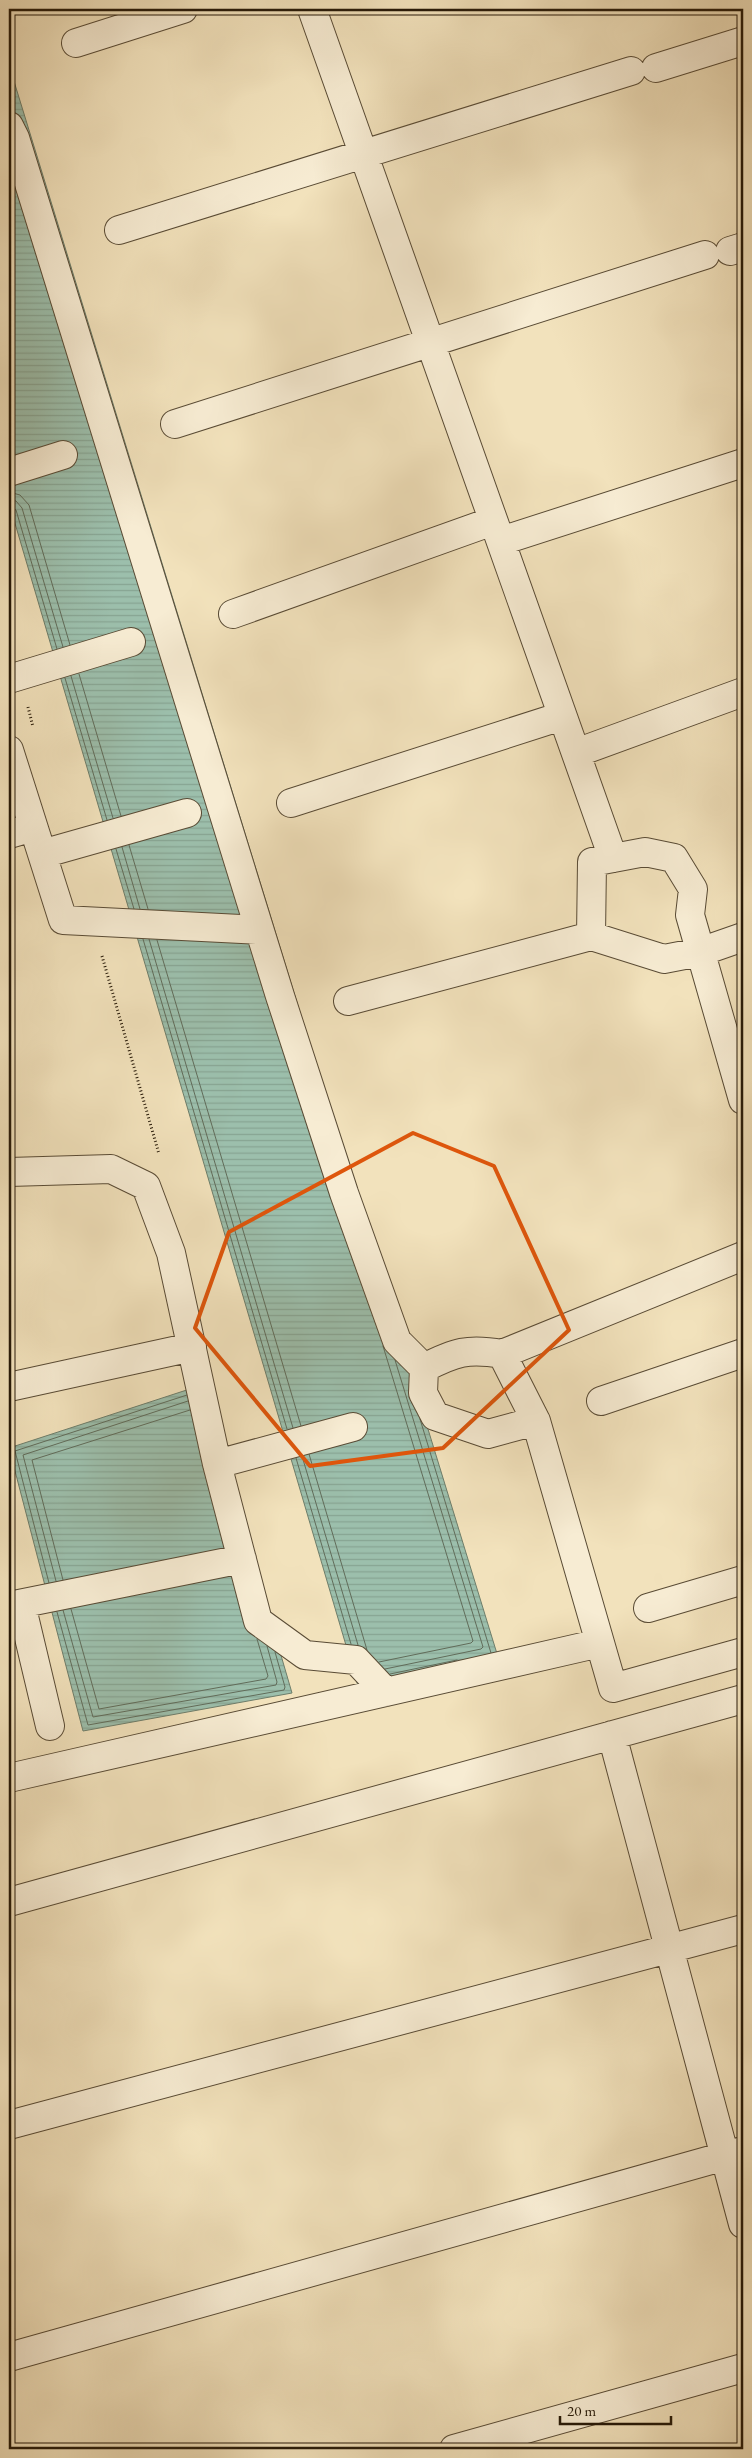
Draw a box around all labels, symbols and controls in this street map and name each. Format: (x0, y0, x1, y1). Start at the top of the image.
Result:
scale bar (560, 2393, 671, 2425)
text: 20 m (567, 2401, 596, 2420)

